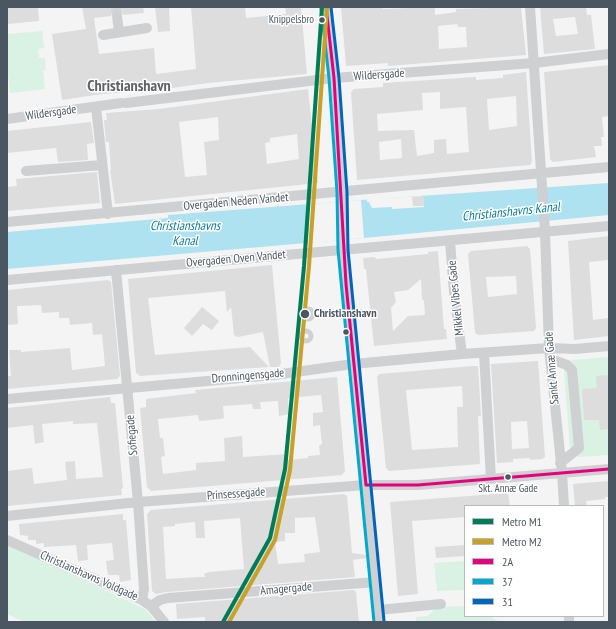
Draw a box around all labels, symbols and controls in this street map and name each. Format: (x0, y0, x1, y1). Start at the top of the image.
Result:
place label: Knippelsbro (269, 13, 314, 27)
marker: Knippelsbro (317, 15, 327, 25)
street label: Wildersgade (353, 66, 405, 84)
district label: Christianshavn (87, 76, 171, 96)
street label: Wildersgade (25, 102, 77, 124)
street label: Overgaden Neden Vandet (183, 190, 289, 214)
water label: Christianshavns Kanal (461, 199, 561, 225)
water label: Christianshavns Kanal (150, 218, 220, 249)
street label: Overgaden Oven Vandet (186, 247, 286, 271)
street label: Mikkel Vibes Gade (445, 260, 467, 336)
place label: Christianshavn (314, 307, 377, 321)
marker: Christianshavn (299, 308, 311, 320)
unlabelled marker (341, 327, 351, 337)
street label: Sankt Annæ Gade (542, 331, 562, 405)
street label: Dronningensgade (211, 366, 285, 386)
street label: Sofiegade (123, 414, 141, 456)
marker: Skt. Annæ Gade (503, 472, 513, 482)
place label: Skt. Annæ Gade (478, 482, 538, 496)
street label: Prinsessegade (206, 485, 266, 503)
legend (464, 505, 604, 617)
text: Metro M1 (502, 514, 542, 529)
text: Metro M2 (502, 534, 542, 549)
street label: Christianshavns Voldgade (38, 548, 140, 604)
text: 2A (502, 554, 513, 569)
text: 37 (502, 574, 513, 589)
street label: Amagergade (260, 580, 312, 598)
text: 31 (502, 594, 513, 609)

